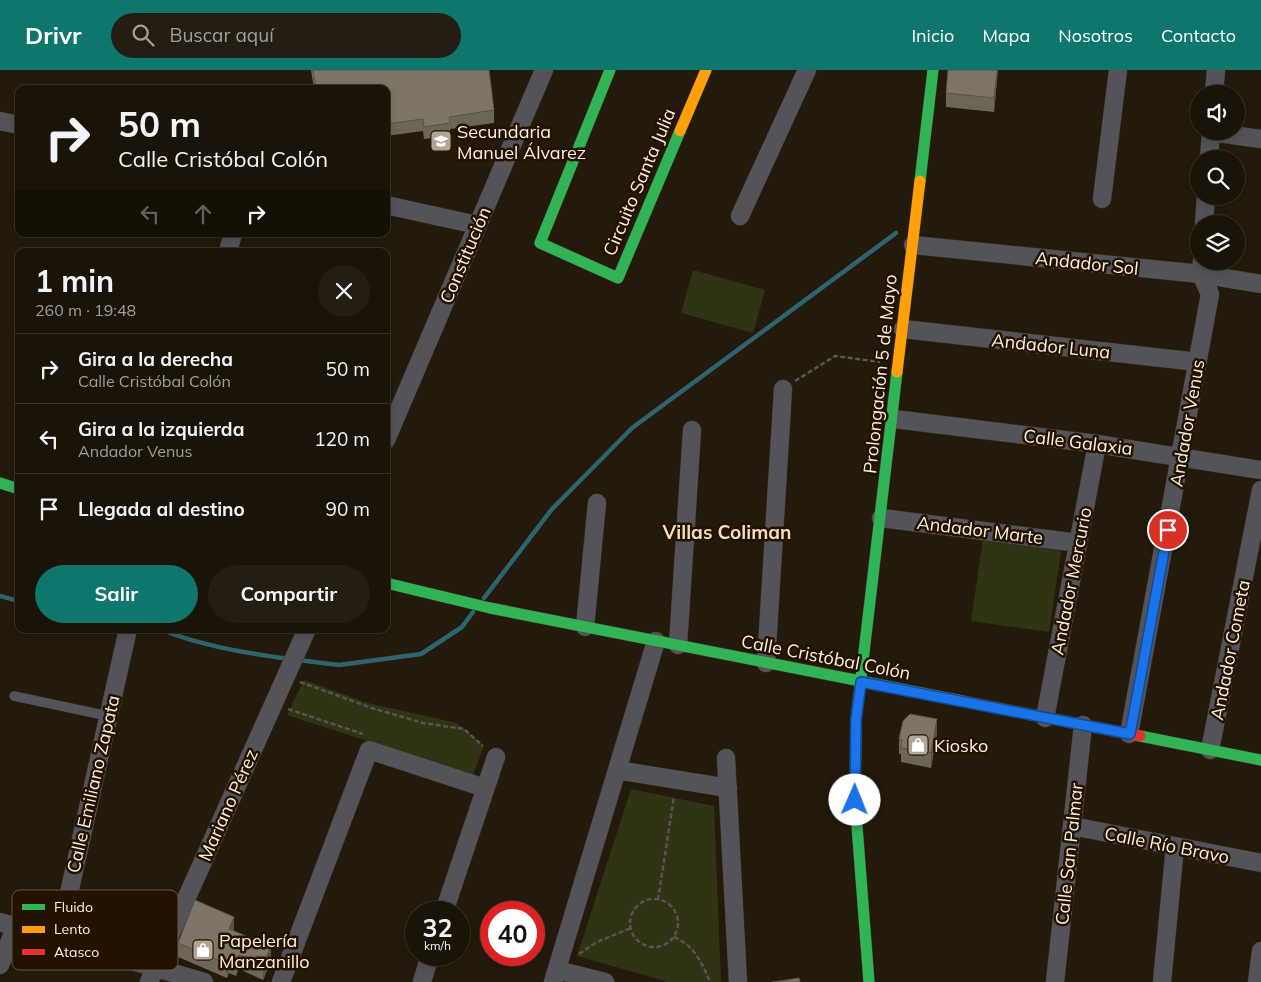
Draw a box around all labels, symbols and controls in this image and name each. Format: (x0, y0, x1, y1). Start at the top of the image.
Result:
search box (111, 13, 461, 58)
text: Drivr (25, 20, 81, 50)
icon: search (129, 21, 157, 49)
text: Buscar aquí (169, 23, 274, 47)
text: Inicio (911, 24, 954, 47)
text: Mapa (982, 24, 1030, 47)
text: Nosotros (1058, 24, 1133, 47)
text: Contacto (1161, 24, 1236, 47)
map controls (1190, 85, 1245, 270)
button: sound (1190, 85, 1245, 140)
text: 50 m (118, 102, 201, 146)
icon: right (35, 105, 100, 170)
street label: Circuito Santa Julia (598, 105, 680, 259)
place label: Secundaria Manuel Álvarez (457, 120, 586, 164)
school or university icon: Secundaria Manuel Álvarez (429, 129, 453, 153)
text: Calle Cristóbal Colón (118, 145, 328, 173)
button: search (1190, 150, 1245, 205)
icon: left (136, 200, 164, 228)
icon: ahead (189, 200, 217, 228)
icon: right (242, 200, 270, 228)
street label: Constitución (434, 203, 496, 307)
button: layers (1190, 215, 1245, 270)
street label: Andador Sol (1034, 246, 1140, 280)
text: 1 min (35, 262, 114, 300)
button: close (318, 265, 370, 317)
street label: Prolongación 5 de Mayo (858, 273, 902, 475)
text: 260 m · 19:48 (35, 300, 136, 320)
street label: Andador Luna (991, 328, 1111, 364)
text: Gira a la derecha (78, 347, 233, 371)
icon: right (35, 355, 63, 383)
text: 50 m (326, 357, 370, 381)
street label: Andador Venus (1164, 357, 1210, 488)
text: Calle Cristóbal Colón (78, 371, 231, 391)
text: Gira a la izquierda (78, 417, 244, 441)
street label: Calle Galaxia (1022, 424, 1134, 460)
icon: left (35, 425, 63, 453)
text: 120 m (314, 427, 370, 451)
text: Andador Venus (78, 441, 193, 461)
icon: arrive (35, 495, 63, 523)
text: Llegada al destino (78, 497, 245, 521)
text: 90 m (326, 497, 370, 521)
street label: Andador Mercurio (1045, 505, 1097, 657)
pin (1147, 509, 1189, 551)
street label: Andador Marte (916, 511, 1044, 549)
icon: arrive (1154, 516, 1182, 544)
district label: Villas Coliman (662, 520, 791, 544)
button: Salir (35, 565, 198, 623)
button: Compartir (208, 565, 370, 623)
street label: Andador Cometa (1205, 578, 1255, 722)
street label: Calle Cristóbal Colón (739, 629, 913, 685)
street label: Calle Emiliano Zapata (61, 693, 125, 875)
shop icon: Kiosko (906, 733, 930, 757)
place label: Kiosko (934, 734, 988, 757)
street label: Mariano Pérez (193, 746, 263, 864)
position arrow (828, 773, 880, 825)
street label: Calle San Palmar (1050, 781, 1088, 926)
street label: Calle Río Bravo (1103, 822, 1231, 868)
legend (12, 890, 178, 970)
text: Fluido (54, 898, 93, 916)
speed limit sign: 40 (480, 901, 545, 966)
text: 32 (422, 912, 453, 943)
text: Lento (54, 920, 90, 938)
place label: Papelería Manzanillo (219, 929, 310, 973)
shop icon: Papelería Manzanillo (191, 938, 215, 962)
text: km/h (424, 938, 451, 953)
text: Atasco (54, 943, 99, 961)

